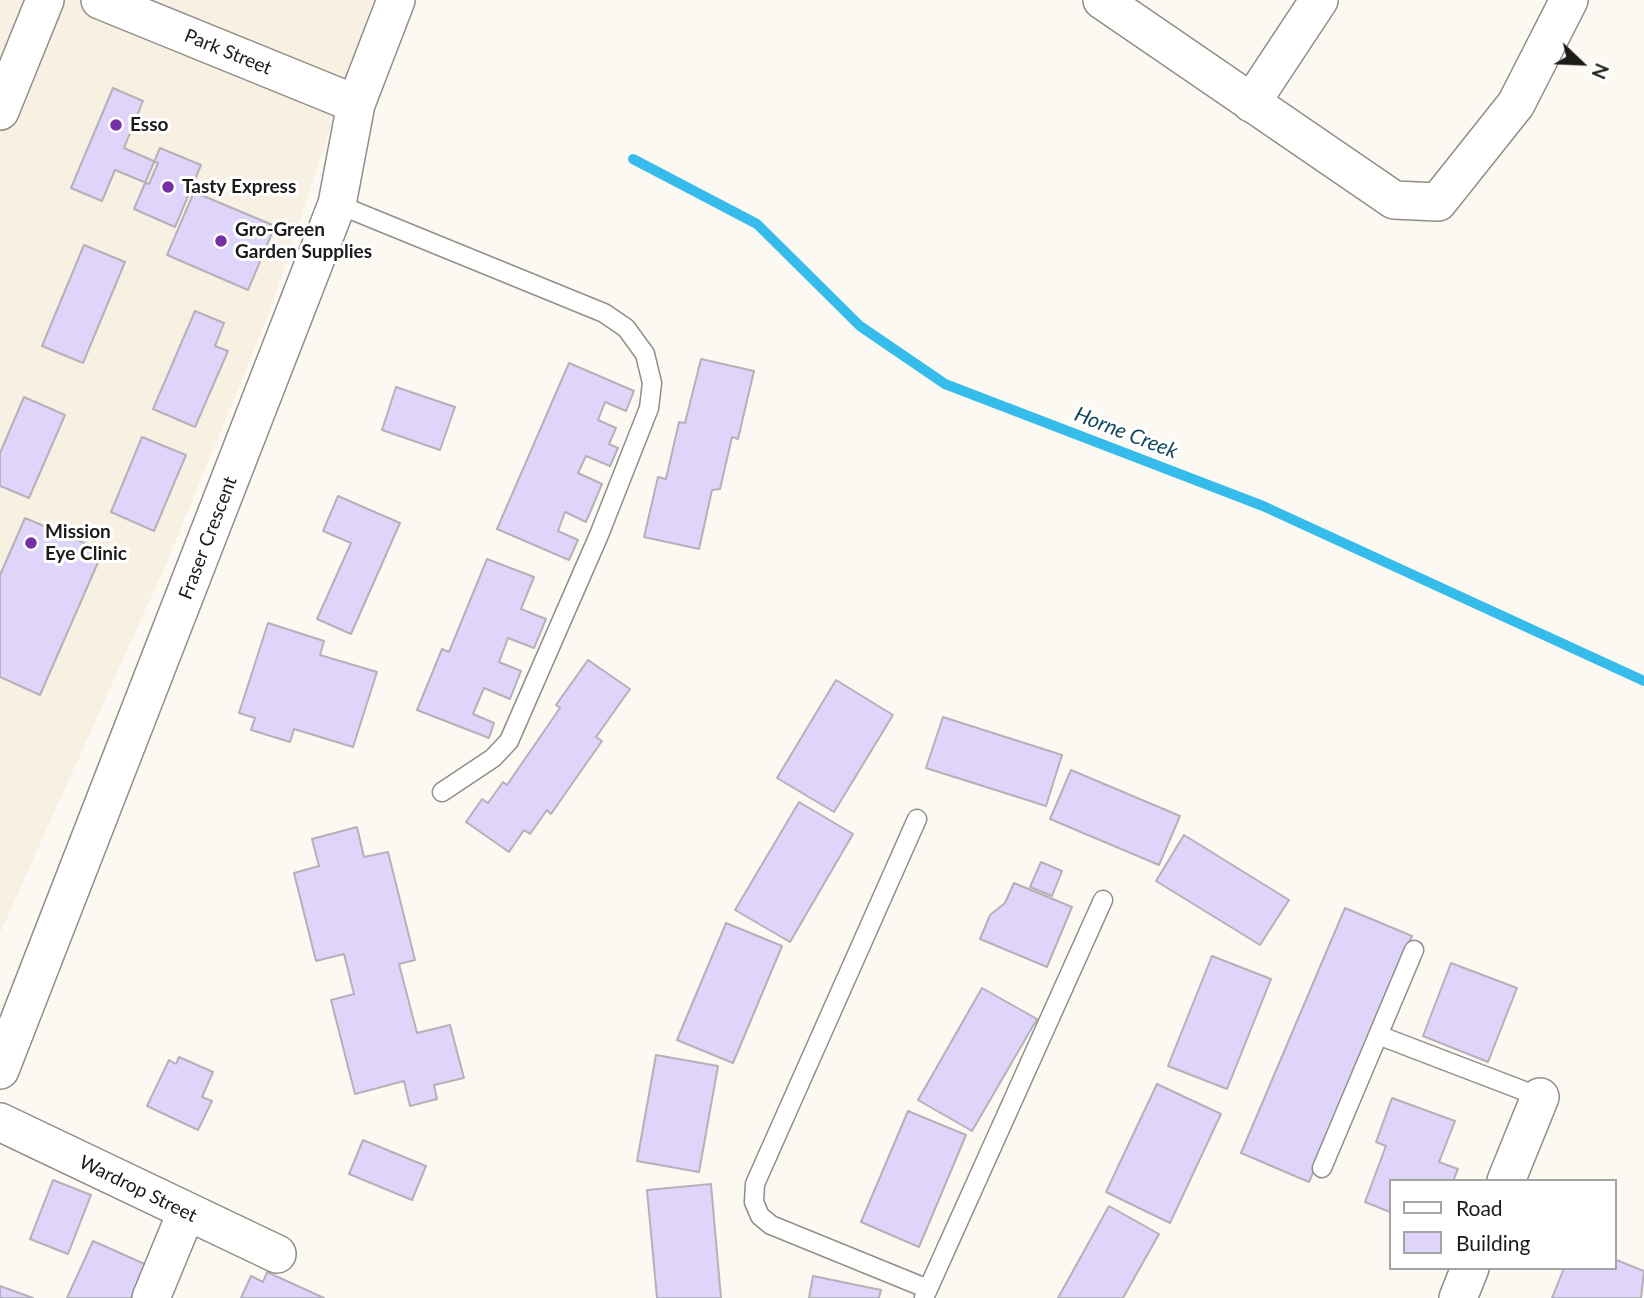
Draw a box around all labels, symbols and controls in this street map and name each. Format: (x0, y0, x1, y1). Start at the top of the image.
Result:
street label: Park Street (181, 24, 275, 80)
north arrow (1546, 28, 1616, 98)
text: N (1587, 60, 1614, 83)
place label: Esso (130, 114, 168, 136)
marker: Esso (108, 117, 124, 133)
place label: Tasty Express (182, 176, 296, 198)
marker: Tasty Express (160, 179, 176, 195)
place label: Gro-Green Garden Supplies (235, 219, 372, 263)
marker: Gro-Green Garden Supplies (213, 233, 229, 249)
water label: Horne Creek (1071, 402, 1181, 464)
street label: Fraser Crescent (174, 473, 242, 603)
place label: Mission Eye Clinic (45, 521, 127, 565)
marker: Mission Eye Clinic (23, 535, 39, 551)
street label: Wardrop Street (75, 1151, 201, 1227)
legend (1388, 1179, 1616, 1270)
text: Road (1456, 1195, 1503, 1220)
text: Building (1456, 1230, 1531, 1255)

